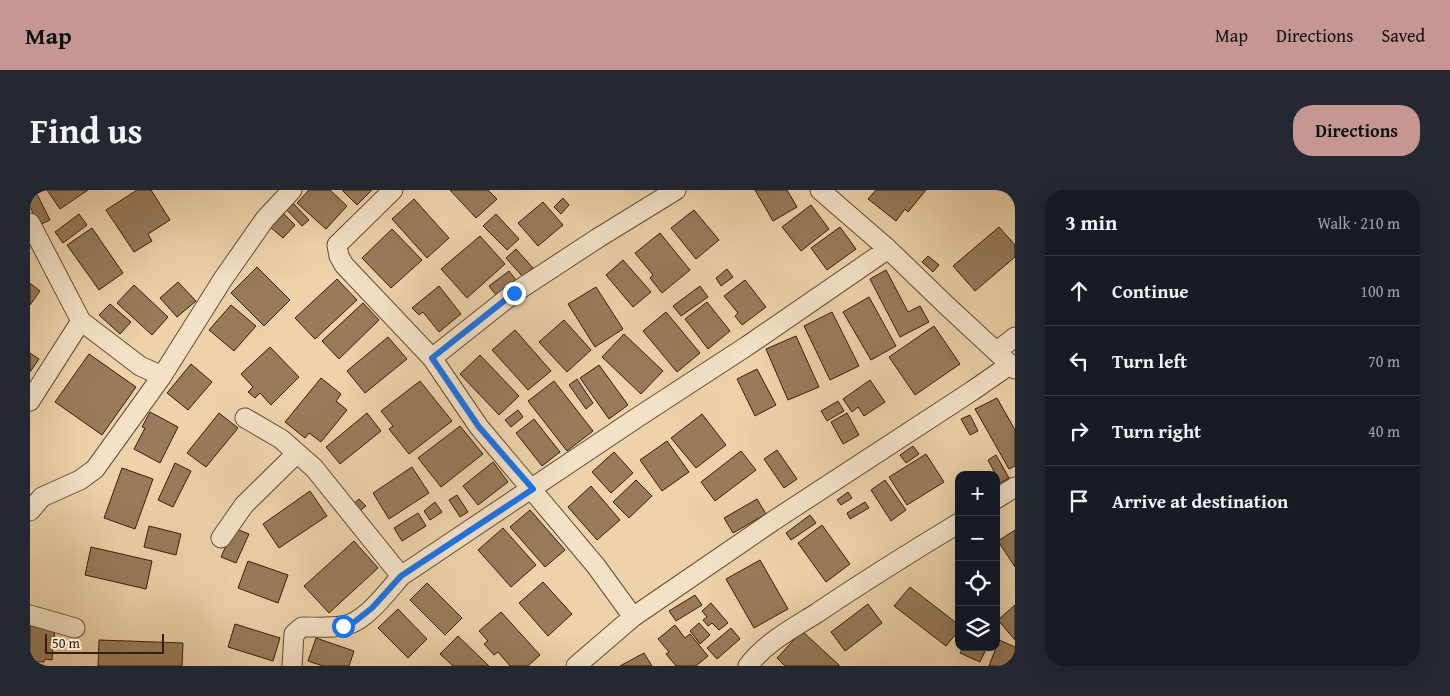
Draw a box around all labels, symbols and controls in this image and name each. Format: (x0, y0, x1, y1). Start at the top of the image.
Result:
text: Map (25, 18, 72, 53)
text: Map (1215, 22, 1248, 49)
text: Directions (1276, 22, 1353, 49)
text: Saved (1381, 22, 1425, 49)
text: Find us (30, 105, 143, 156)
button: Directions (1293, 105, 1420, 156)
text: 3 min (1065, 207, 1117, 238)
text: Walk · 210 m (1317, 211, 1400, 235)
icon: ahead (1065, 277, 1093, 305)
text: Continue (1112, 277, 1189, 305)
text: 100 m (1360, 279, 1400, 303)
route end (503, 282, 526, 305)
icon: left (1065, 347, 1093, 375)
text: Turn left (1112, 347, 1187, 375)
text: 70 m (1368, 349, 1400, 373)
icon: right (1065, 417, 1093, 445)
text: Turn right (1112, 417, 1201, 445)
text: 40 m (1368, 419, 1400, 443)
map controls (955, 471, 1000, 651)
button: + (955, 471, 1000, 516)
icon: arrive (1065, 487, 1093, 515)
text: Arrive at destination (1112, 487, 1288, 515)
button: − (955, 516, 1000, 561)
button: locate (955, 561, 1000, 606)
button: layers (955, 606, 1000, 651)
route start (332, 615, 355, 638)
scale bar (45, 631, 164, 654)
text: 50 m (52, 633, 80, 653)

